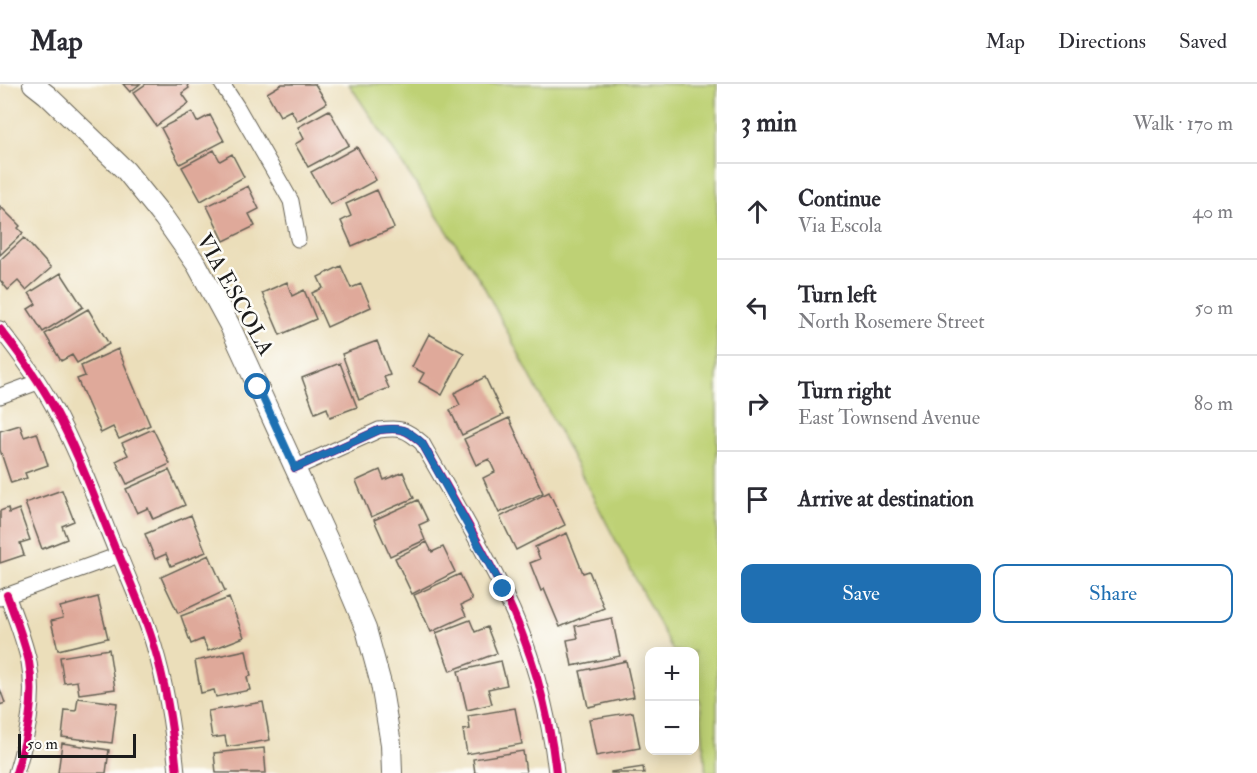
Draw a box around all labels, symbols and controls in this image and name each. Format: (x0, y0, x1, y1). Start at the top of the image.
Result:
text: Map (30, 24, 83, 59)
text: Map (985, 28, 1025, 55)
text: Directions (1058, 28, 1146, 55)
text: Saved (1179, 28, 1227, 55)
text: 3 min (741, 107, 797, 139)
text: Walk · 170 m (1133, 111, 1233, 136)
text: Continue (798, 185, 881, 213)
icon: ahead (741, 195, 774, 228)
text: 40 m (1192, 199, 1233, 224)
text: Via Escola (798, 213, 882, 238)
street label: VIA ESCOLA (190, 229, 280, 360)
text: Turn left (798, 281, 877, 309)
icon: left (741, 291, 774, 324)
text: 50 m (1194, 295, 1233, 320)
text: North Rosemere Street (798, 309, 985, 334)
route start (244, 373, 270, 399)
text: Turn right (798, 377, 891, 405)
icon: right (741, 387, 774, 420)
text: 80 m (1194, 391, 1233, 416)
text: East Townsend Avenue (798, 405, 980, 430)
icon: arrive (741, 483, 774, 516)
text: Arrive at destination (798, 485, 974, 513)
button: Save (741, 564, 981, 623)
button: Share (993, 564, 1233, 623)
route end (489, 575, 515, 601)
map controls (645, 647, 699, 755)
button: + (645, 647, 699, 701)
button: − (645, 701, 699, 755)
scale bar (18, 731, 136, 758)
text: 50 m (27, 734, 58, 754)

